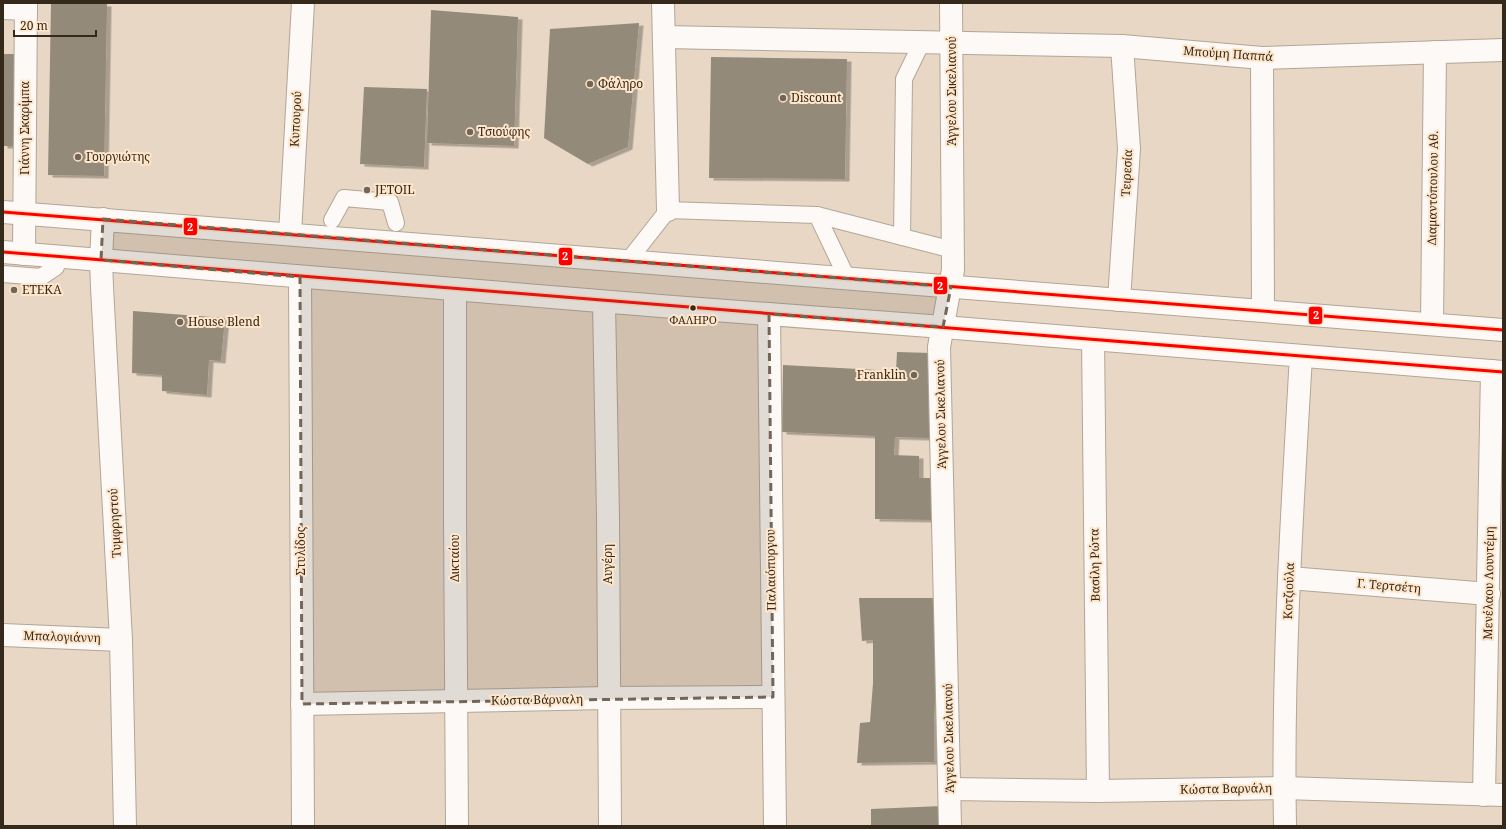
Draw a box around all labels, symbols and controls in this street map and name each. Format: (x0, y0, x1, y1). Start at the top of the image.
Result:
scale bar (14, 12, 96, 38)
text: 20 m (20, 17, 48, 34)
street label: Άγγελου Σικελιανού (943, 36, 960, 146)
street label: Μπούμη Παππά (1183, 42, 1274, 65)
place label: Φάληρο (598, 75, 643, 92)
marker: Φάληρο (585, 79, 595, 89)
street label: Γιάννη Σκαρίμπα (16, 81, 33, 175)
place label: Discount (791, 89, 841, 106)
street label: Κυπουρού (286, 91, 305, 147)
marker: Discount (778, 93, 788, 103)
place label: Τσιούφης (478, 123, 530, 140)
marker: Τσιούφης (465, 127, 475, 137)
street label: Διαμαντόπουλου Αθ. (1423, 131, 1442, 245)
place label: Γουργιώτης (86, 148, 150, 165)
street label: Τειρεσία (1117, 149, 1136, 197)
marker: Γουργιώτης (73, 152, 83, 162)
place label: JETOIL (374, 181, 415, 198)
marker: JETOIL (362, 185, 372, 195)
line badge: 2 (183, 217, 198, 236)
text: 2 (187, 219, 193, 234)
line badge: 2 (558, 247, 573, 266)
text: 2 (562, 248, 568, 263)
line badge: 2 (933, 276, 948, 295)
text: 2 (937, 278, 943, 293)
place label: ΕΤΕΚΑ (22, 281, 62, 298)
marker: ΕΤΕΚΑ (9, 285, 19, 295)
marker: ΦΑΛΗΡΟ (688, 303, 698, 313)
line badge: 2 (1308, 306, 1323, 325)
text: 2 (1313, 307, 1319, 322)
place label: ΦΑΛΗΡΟ (669, 312, 717, 327)
place label: House Blend (188, 313, 261, 330)
marker: House Blend (175, 317, 185, 327)
street label: Άγγελου Σικελιανού (931, 359, 950, 469)
place label: Franklin (857, 366, 906, 383)
marker: Franklin (909, 370, 919, 380)
street label: Τυμφρηστού (104, 488, 125, 558)
street label: Στυλίδος (292, 526, 309, 576)
street label: Μενέλαου Λουντέμη (1479, 526, 1498, 640)
street label: Βασίλη Ρώτα (1085, 528, 1104, 602)
street label: Παλαιόπυργου (761, 529, 780, 611)
street label: Δικταίου (446, 534, 463, 582)
street label: Αυγέρη (599, 544, 616, 584)
street label: Κοτζιούλα (1279, 562, 1298, 620)
street label: Γ. Τερτσέτη (1356, 574, 1422, 597)
street label: Μπαλογιάννη (23, 627, 101, 646)
street label: Άγγελου Σικελιανού (939, 683, 958, 793)
street label: Κώστα Βάρναλη (491, 690, 583, 709)
street label: Κώστα Βαρνάλη (1180, 779, 1272, 798)

